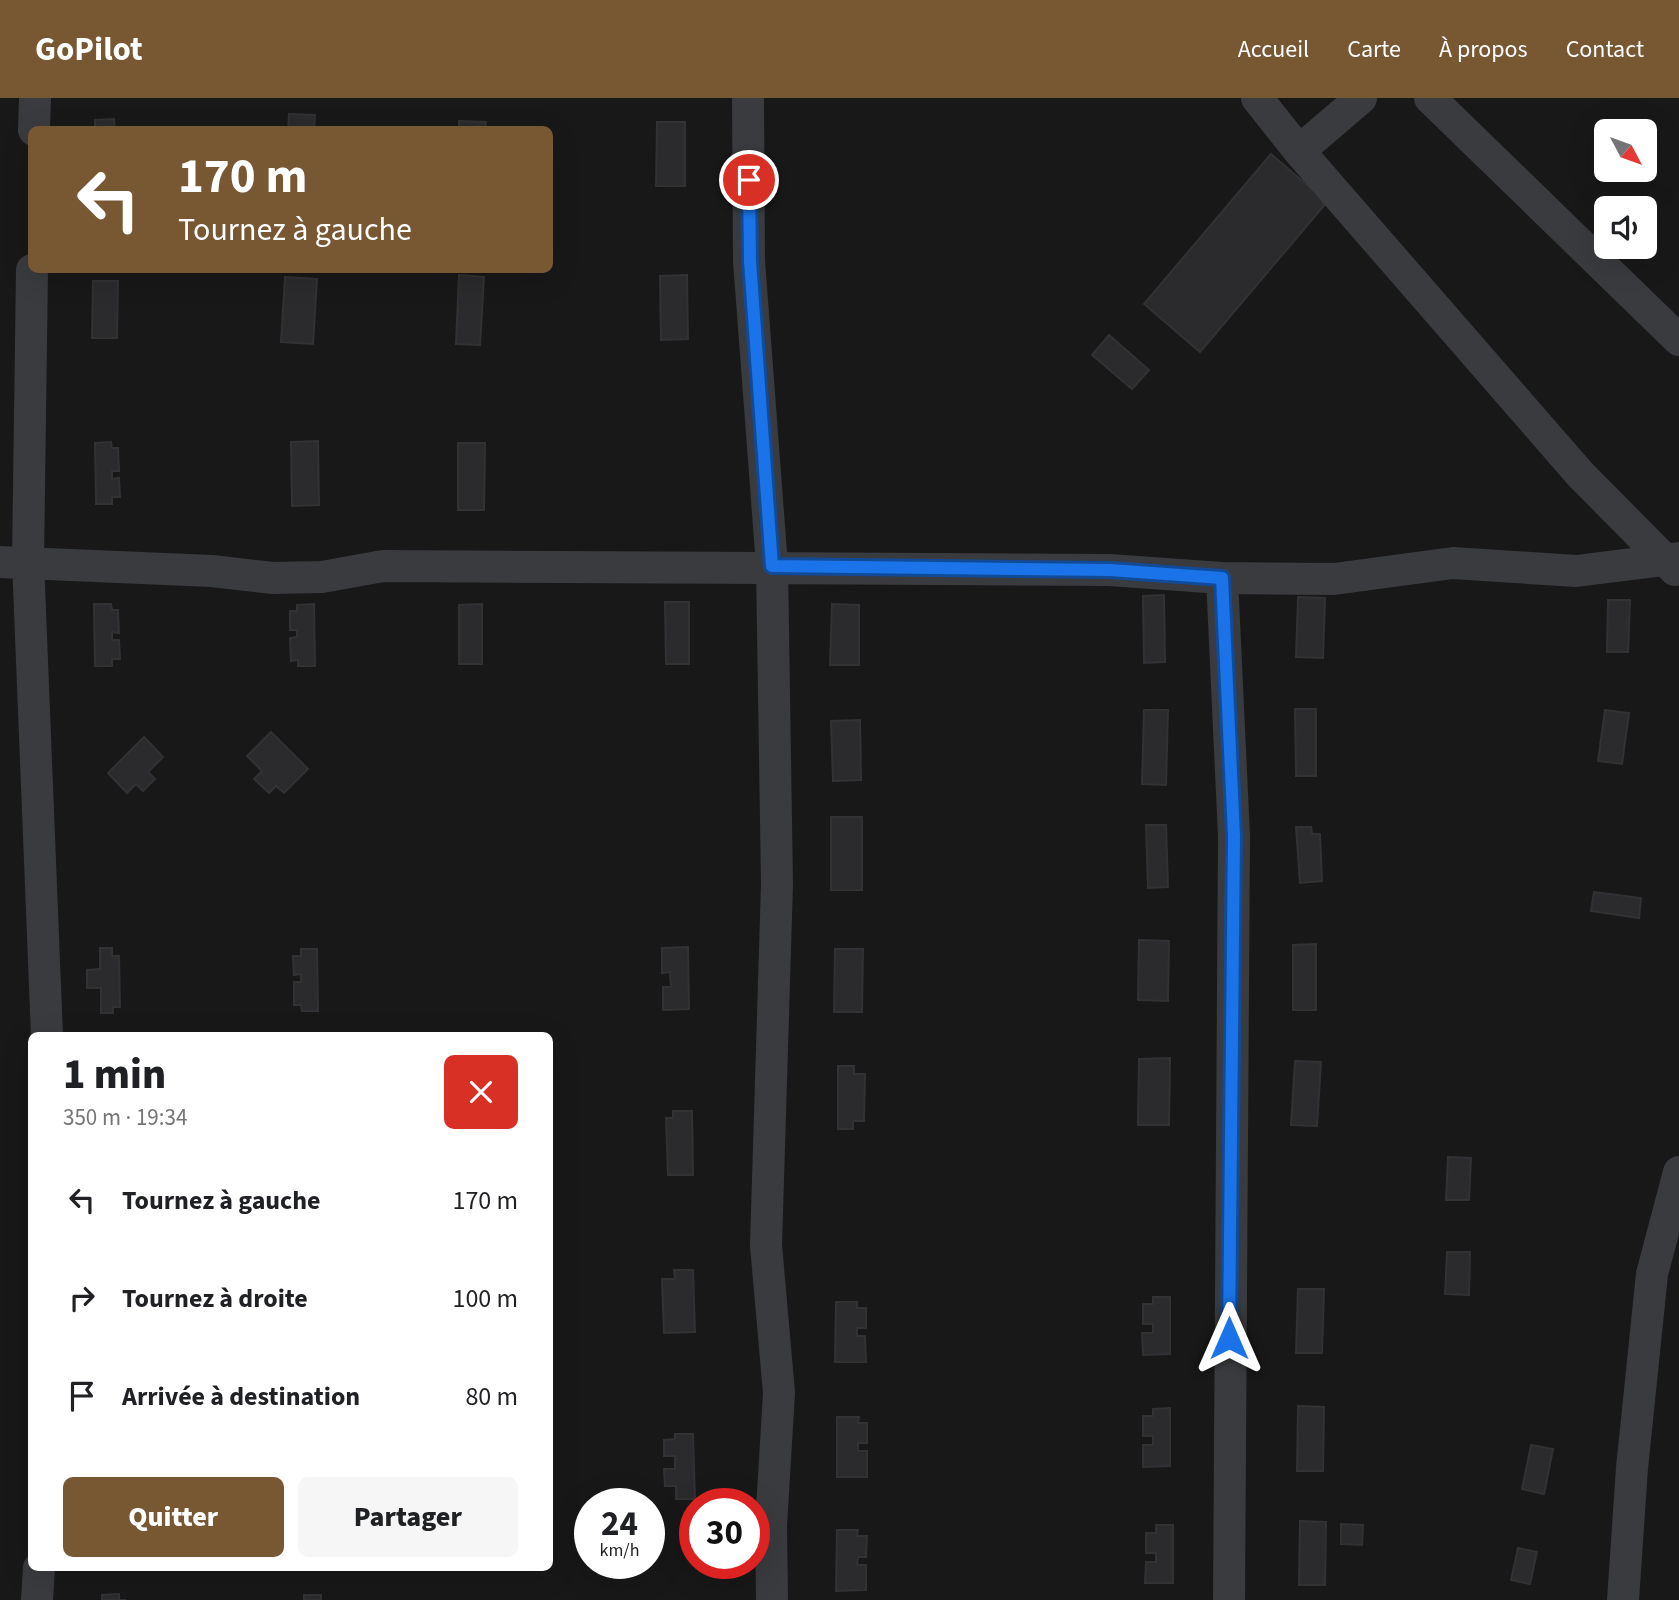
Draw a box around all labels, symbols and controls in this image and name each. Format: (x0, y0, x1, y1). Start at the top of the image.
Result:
text: GoPilot (35, 26, 143, 73)
text: Accueil (1238, 32, 1309, 67)
text: Carte (1347, 32, 1401, 67)
text: À propos (1439, 32, 1528, 67)
text: Contact (1566, 32, 1644, 67)
north arrow (1594, 119, 1657, 182)
map controls (1594, 119, 1657, 259)
text: 170 m (178, 142, 307, 212)
pin (719, 150, 779, 210)
icon: left (63, 154, 154, 245)
icon: arrive (730, 161, 768, 199)
button: sound (1594, 196, 1657, 259)
text: Tournez à gauche (178, 207, 412, 253)
text: 1 min (63, 1045, 166, 1105)
button: close (444, 1055, 518, 1129)
text: 350 m · 19:34 (63, 1101, 187, 1134)
icon: left (63, 1181, 101, 1219)
text: Tournez à gauche (122, 1182, 321, 1219)
text: 170 m (452, 1182, 518, 1219)
icon: right (63, 1279, 101, 1317)
text: Tournez à droite (122, 1280, 308, 1317)
text: 100 m (452, 1280, 518, 1317)
position arrow (1192, 1301, 1266, 1375)
icon: arrive (63, 1377, 101, 1415)
text: Arrivée à destination (122, 1378, 360, 1415)
text: 80 m (465, 1378, 518, 1415)
button: Quitter (63, 1477, 284, 1557)
button: Partager (298, 1477, 518, 1557)
speed limit sign: 30 (679, 1488, 770, 1579)
text: 24 (601, 1499, 638, 1549)
text: km/h (600, 1538, 639, 1563)

